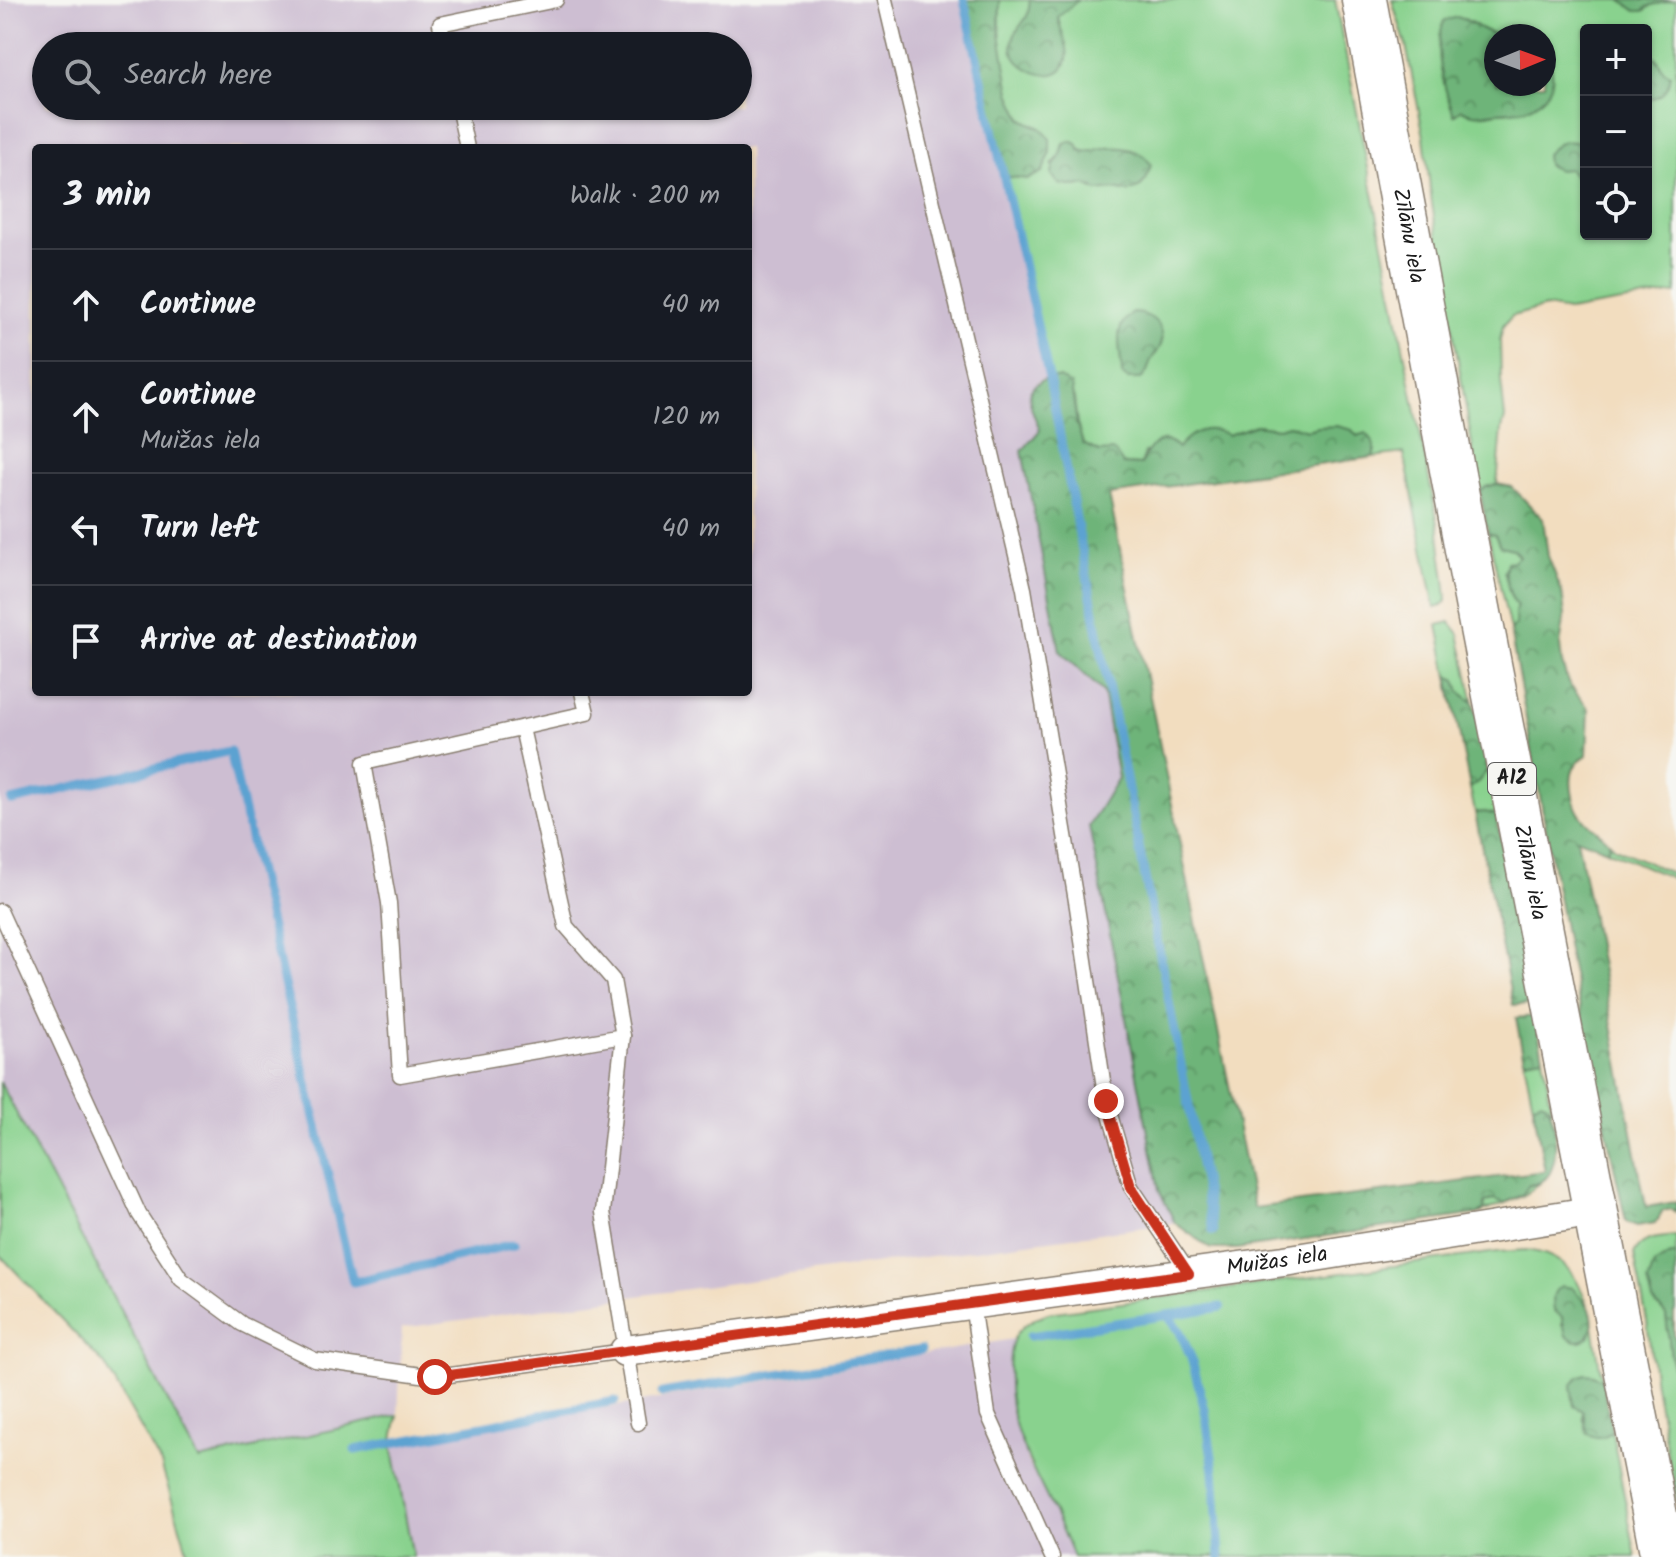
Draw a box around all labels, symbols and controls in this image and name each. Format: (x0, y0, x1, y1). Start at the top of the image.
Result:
north arrow (1484, 24, 1556, 96)
map controls (1580, 24, 1652, 240)
button: + (1580, 24, 1652, 96)
search box (32, 32, 752, 120)
text: Search here (124, 52, 272, 100)
icon: search (60, 54, 104, 98)
button: − (1580, 96, 1652, 168)
button: locate (1580, 168, 1652, 240)
text: 3 min (64, 169, 151, 223)
text: Walk · 200 m (570, 175, 720, 217)
street label: Zīlānu iela (1382, 185, 1434, 287)
text: Continue (140, 281, 256, 329)
icon: ahead (64, 283, 108, 327)
text: 40 m (662, 284, 720, 326)
text: Continue (140, 372, 256, 420)
icon: ahead (64, 395, 108, 439)
text: 120 m (653, 396, 720, 438)
text: Muižas iela (140, 420, 261, 462)
text: Turn left (140, 505, 259, 553)
icon: left (64, 507, 108, 551)
text: 40 m (662, 508, 720, 550)
text: Arrive at destination (140, 617, 417, 665)
icon: arrive (64, 619, 108, 663)
road number: A12 (1488, 763, 1536, 795)
street label: Zīlānu iela (1503, 822, 1556, 923)
route end (1088, 1083, 1124, 1119)
street label: Muižas iela (1224, 1237, 1330, 1286)
route start (417, 1359, 453, 1395)

